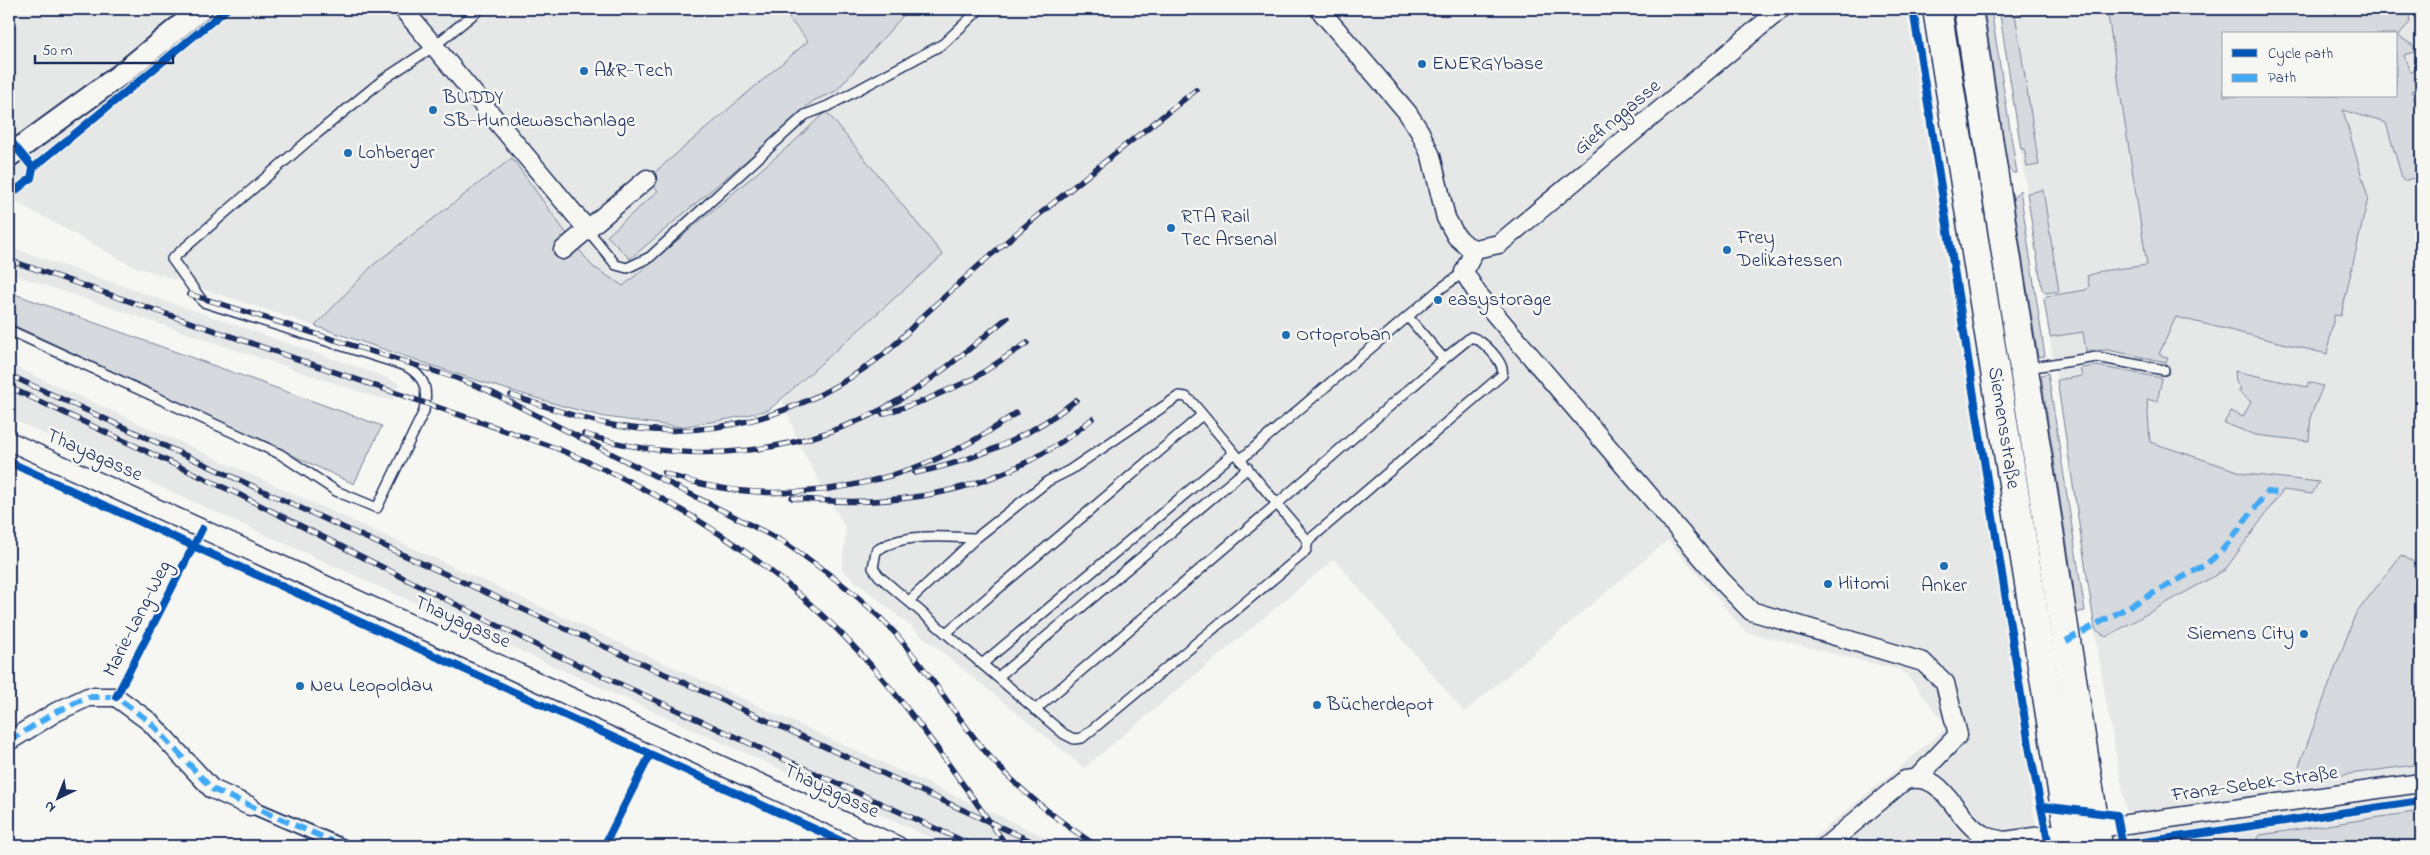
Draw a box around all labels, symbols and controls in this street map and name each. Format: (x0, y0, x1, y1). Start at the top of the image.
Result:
scale bar (35, 32, 172, 64)
legend (2222, 32, 2398, 98)
text: 50 m (42, 40, 73, 62)
text: Cycle path (2268, 43, 2333, 66)
place label: ENERGYbase (1432, 50, 1543, 79)
place label: A&R-Tech (594, 57, 673, 86)
marker: ENERGYbase (1416, 58, 1428, 70)
marker: A&R-Tech (578, 65, 590, 77)
text: Path (2268, 67, 2296, 89)
street label: Giefinggasse (1568, 73, 1669, 164)
place label: BUDDY SB-Hundewaschanlage (442, 84, 635, 137)
marker: BUDDY SB-Hundewaschanlage (427, 104, 439, 116)
place label: Lohberger (358, 139, 435, 169)
marker: Lohberger (342, 147, 354, 159)
place label: RTA Rail Tec Arsenal (1181, 203, 1277, 255)
marker: RTA Rail Tec Arsenal (1165, 222, 1177, 234)
place label: Frey Delikatessen (1736, 224, 1842, 276)
marker: Frey Delikatessen (1721, 244, 1733, 256)
place label: easystorage (1448, 286, 1551, 316)
marker: easystorage (1432, 294, 1444, 306)
place label: Ortoproban (1296, 321, 1391, 350)
marker: Ortoproban (1280, 329, 1292, 341)
street label: Siemensstraße (1979, 365, 2027, 491)
street label: Thayagasse (41, 422, 147, 491)
street label: Marie-Lang-Weg (96, 556, 181, 683)
marker: Anker (1938, 560, 1950, 572)
place label: Hitomi (1838, 570, 1889, 599)
place label: Anker (1921, 572, 1968, 601)
marker: Hitomi (1822, 578, 1834, 590)
street label: Thayagasse (409, 589, 515, 658)
place label: Siemens City (2187, 620, 2294, 649)
marker: Siemens City (2298, 628, 2310, 640)
place label: Neu Leopoldau (310, 672, 433, 701)
marker: Neu Leopoldau (294, 680, 306, 692)
place label: Bücherdepot (1326, 691, 1434, 720)
marker: Bücherdepot (1311, 699, 1323, 711)
street label: Thayagasse (778, 757, 884, 828)
street label: Franz-Sebek-Straße (2169, 759, 2340, 811)
north arrow (32, 772, 82, 822)
text: N (40, 796, 61, 817)

